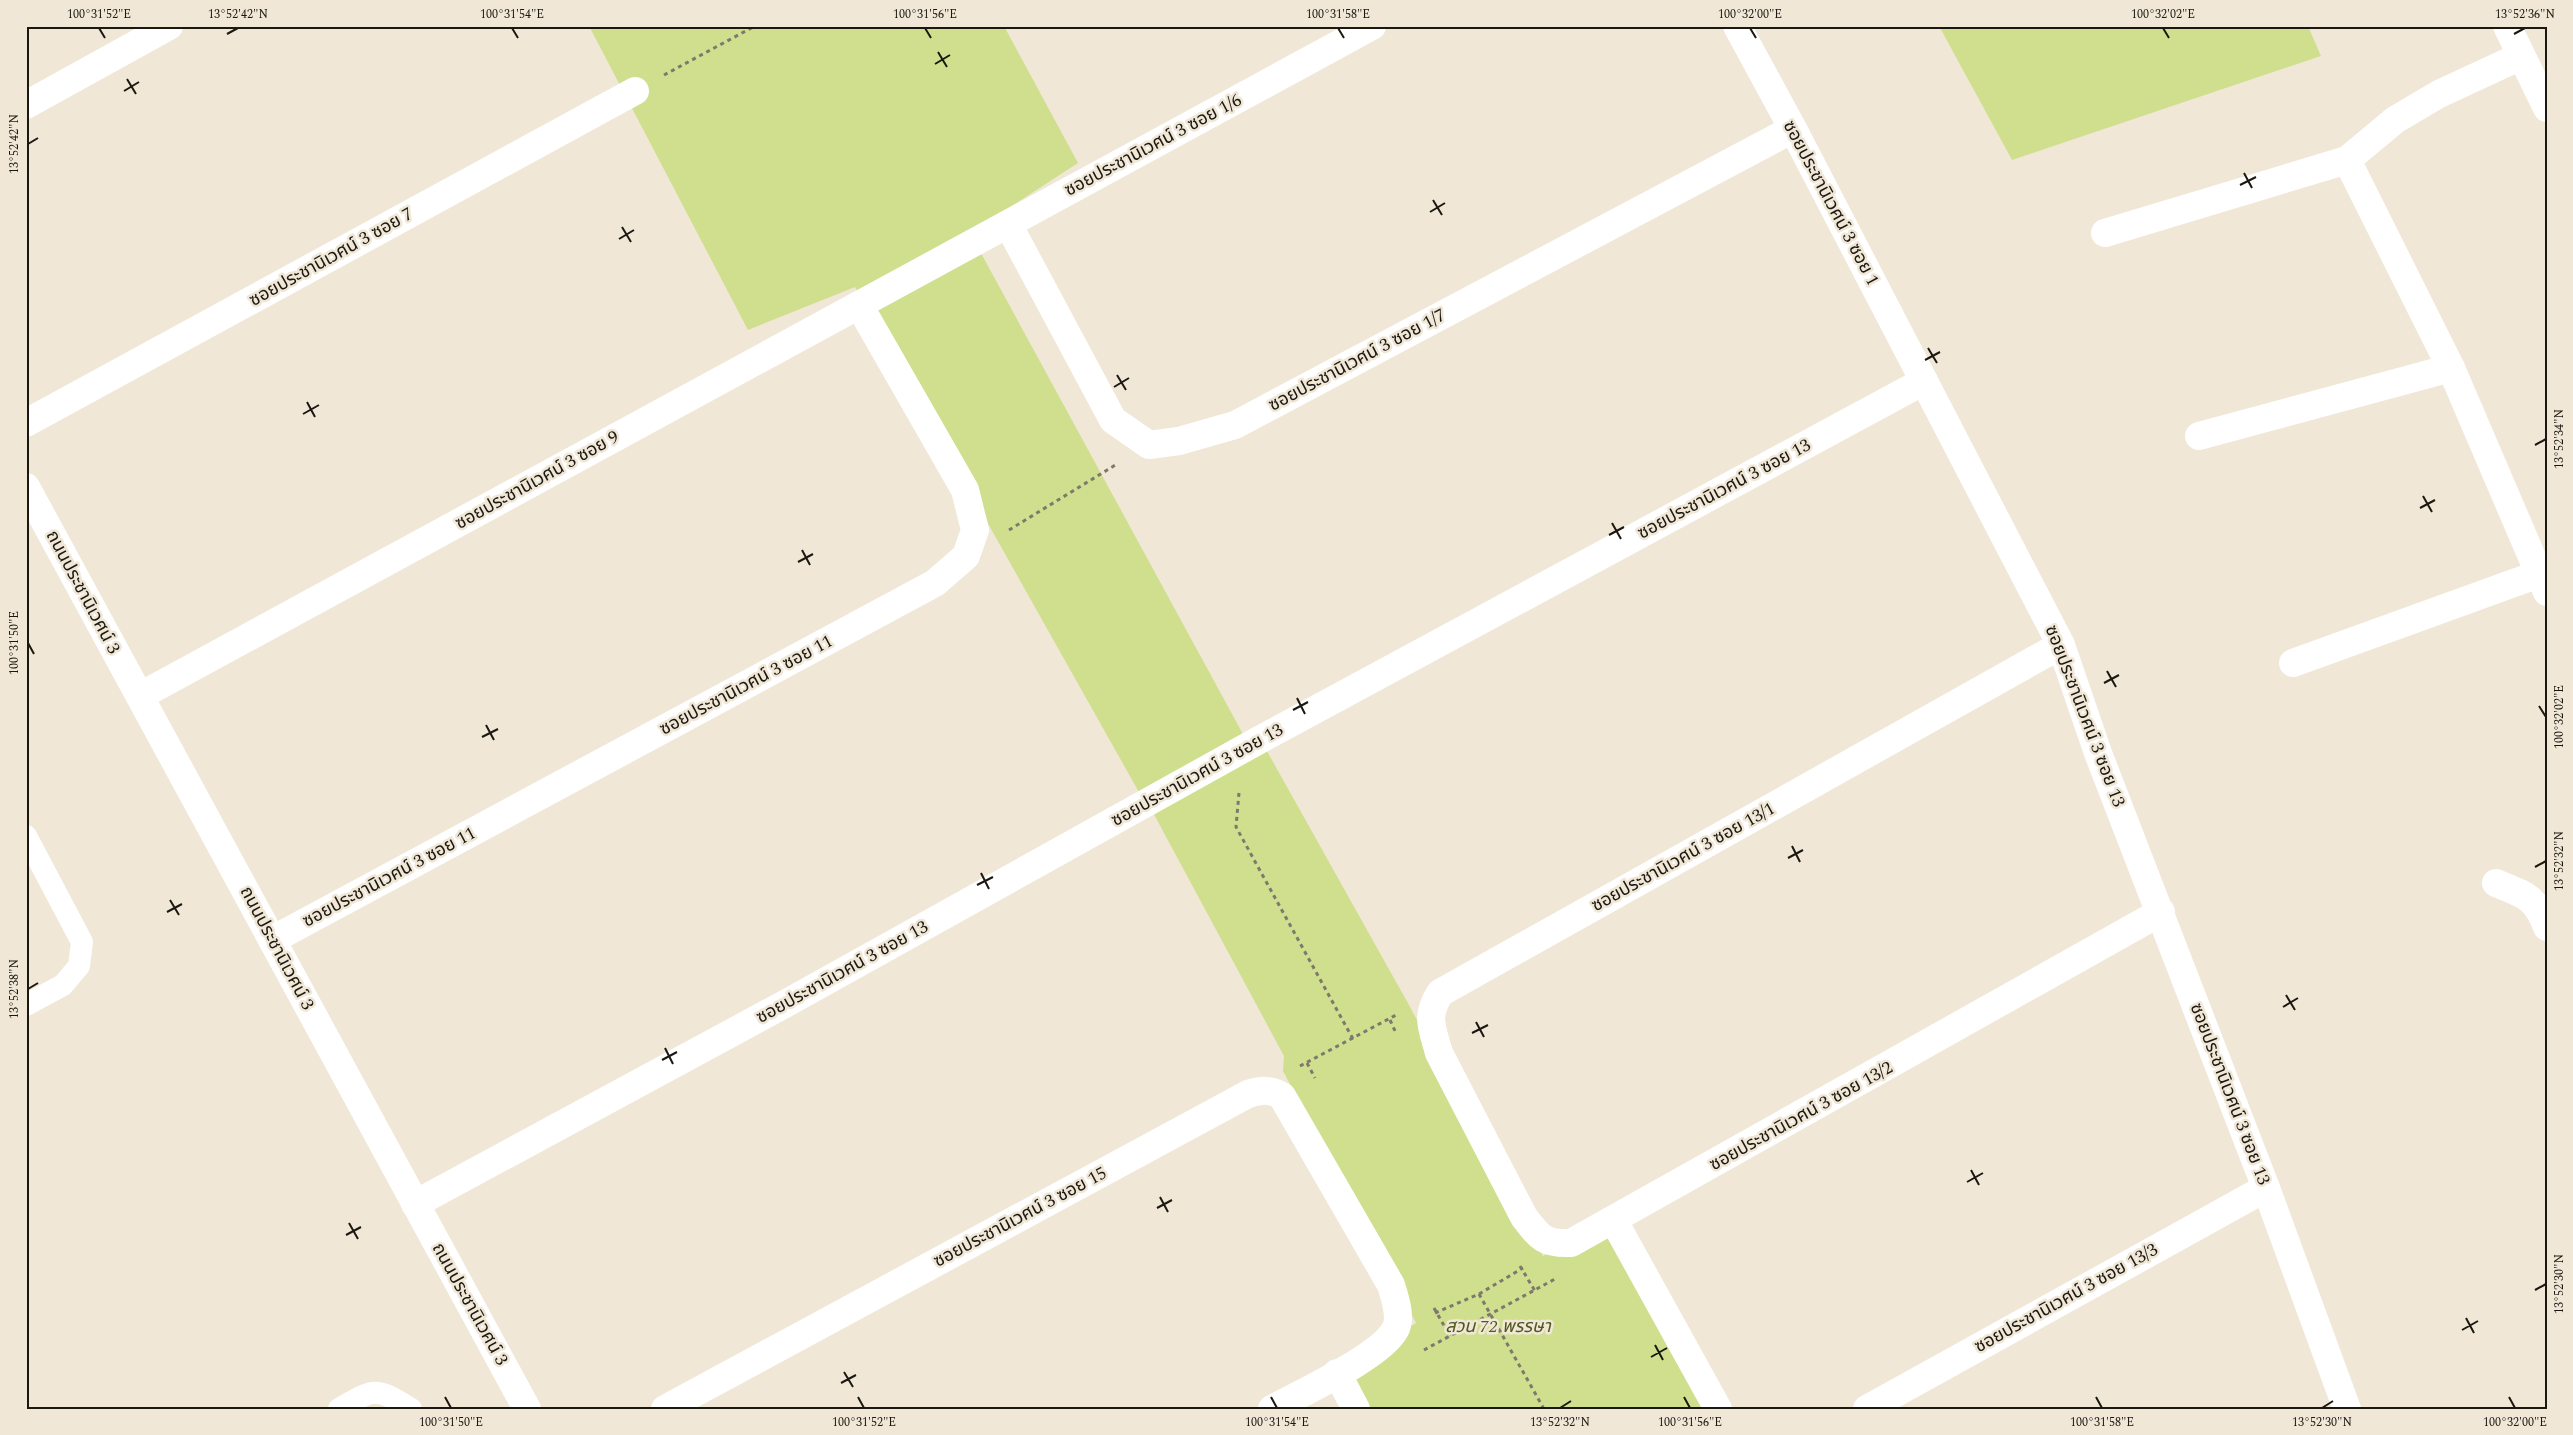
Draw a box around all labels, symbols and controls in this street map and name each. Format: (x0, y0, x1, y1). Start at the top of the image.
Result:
text: 100°31'52"E (67, 5, 131, 24)
text: 13°52'42"N (208, 5, 268, 24)
text: 100°31'54"E (480, 5, 544, 24)
text: 100°31'56"E (893, 5, 957, 24)
text: 100°31'58"E (1306, 5, 1370, 24)
text: 100°32'00"E (1718, 5, 1782, 24)
text: 100°32'02"E (2131, 5, 2195, 24)
text: 13°52'36"N (2495, 5, 2555, 24)
street label: ซอยประชานิเวศน์ 3 ซอย 1/6 (1060, 87, 1246, 203)
text: 13°52'42"N (5, 114, 24, 174)
street label: ซอยประชานิเวศน์ 3 ซอย 1 (1776, 115, 1886, 291)
street label: ซอยประชานิเวศน์ 3 ซอย 7 (244, 201, 418, 313)
street label: ซอยประชานิเวศน์ 3 ซอย 1/7 (1264, 302, 1450, 418)
text: 13°52'34"N (2550, 409, 2569, 469)
street label: ซอยประชานิเวศน์ 3 ซอย 9 (450, 424, 624, 536)
street label: ซอยประชานิเวศน์ 3 ซอย 13 (1633, 432, 1815, 546)
street label: ถนนประชานิเวศน์ 3 (39, 525, 127, 659)
text: 100°31'50"E (5, 611, 24, 675)
street label: ซอยประชานิเวศน์ 3 ซอย 13 (2038, 621, 2132, 811)
street label: ซอยประชานิเวศน์ 3 ซอย 11 (655, 628, 837, 742)
text: 100°32'02"E (2550, 685, 2569, 749)
street label: ซอยประชานิเวศน์ 3 ซอย 13 (1106, 716, 1288, 834)
street label: ซอยประชานิเวศน์ 3 ซอย 13/1 (1586, 795, 1780, 919)
street label: ซอยประชานิเวศน์ 3 ซอย 11 (298, 820, 480, 934)
text: 13°52'32"N (2550, 831, 2569, 891)
street label: ถนนประชานิเวศน์ 3 (233, 881, 321, 1015)
street label: ซอยประชานิเวศน์ 3 ซอย 13 (751, 913, 933, 1031)
text: 13°52'38"N (5, 959, 24, 1019)
street label: ซอยประชานิเวศน์ 3 ซอย 13 (2183, 999, 2277, 1189)
street label: ซอยประชานิเวศน์ 3 ซอย 13/2 (1704, 1054, 1898, 1178)
street label: ซอยประชานิเวศน์ 3 ซอย 15 (929, 1160, 1111, 1274)
street label: ซอยประชานิเวศน์ 3 ซอย 13/3 (1969, 1236, 2163, 1360)
street label: ถนนประชานิเวศน์ 3 (425, 1238, 515, 1370)
text: 13°52'30"N (2550, 1254, 2569, 1314)
park label: สวน 72 พรรษา (1445, 1313, 1552, 1340)
text: 100°31'50"E (419, 1413, 483, 1432)
text: 100°31'52"E (832, 1413, 896, 1432)
text: 100°31'54"E (1245, 1413, 1309, 1432)
text: 13°52'32"N (1530, 1413, 1590, 1432)
text: 100°31'56"E (1658, 1413, 1722, 1432)
text: 100°31'58"E (2070, 1413, 2134, 1432)
text: 13°52'30"N (2292, 1413, 2352, 1432)
text: 100°32'00"E (2483, 1413, 2547, 1432)

